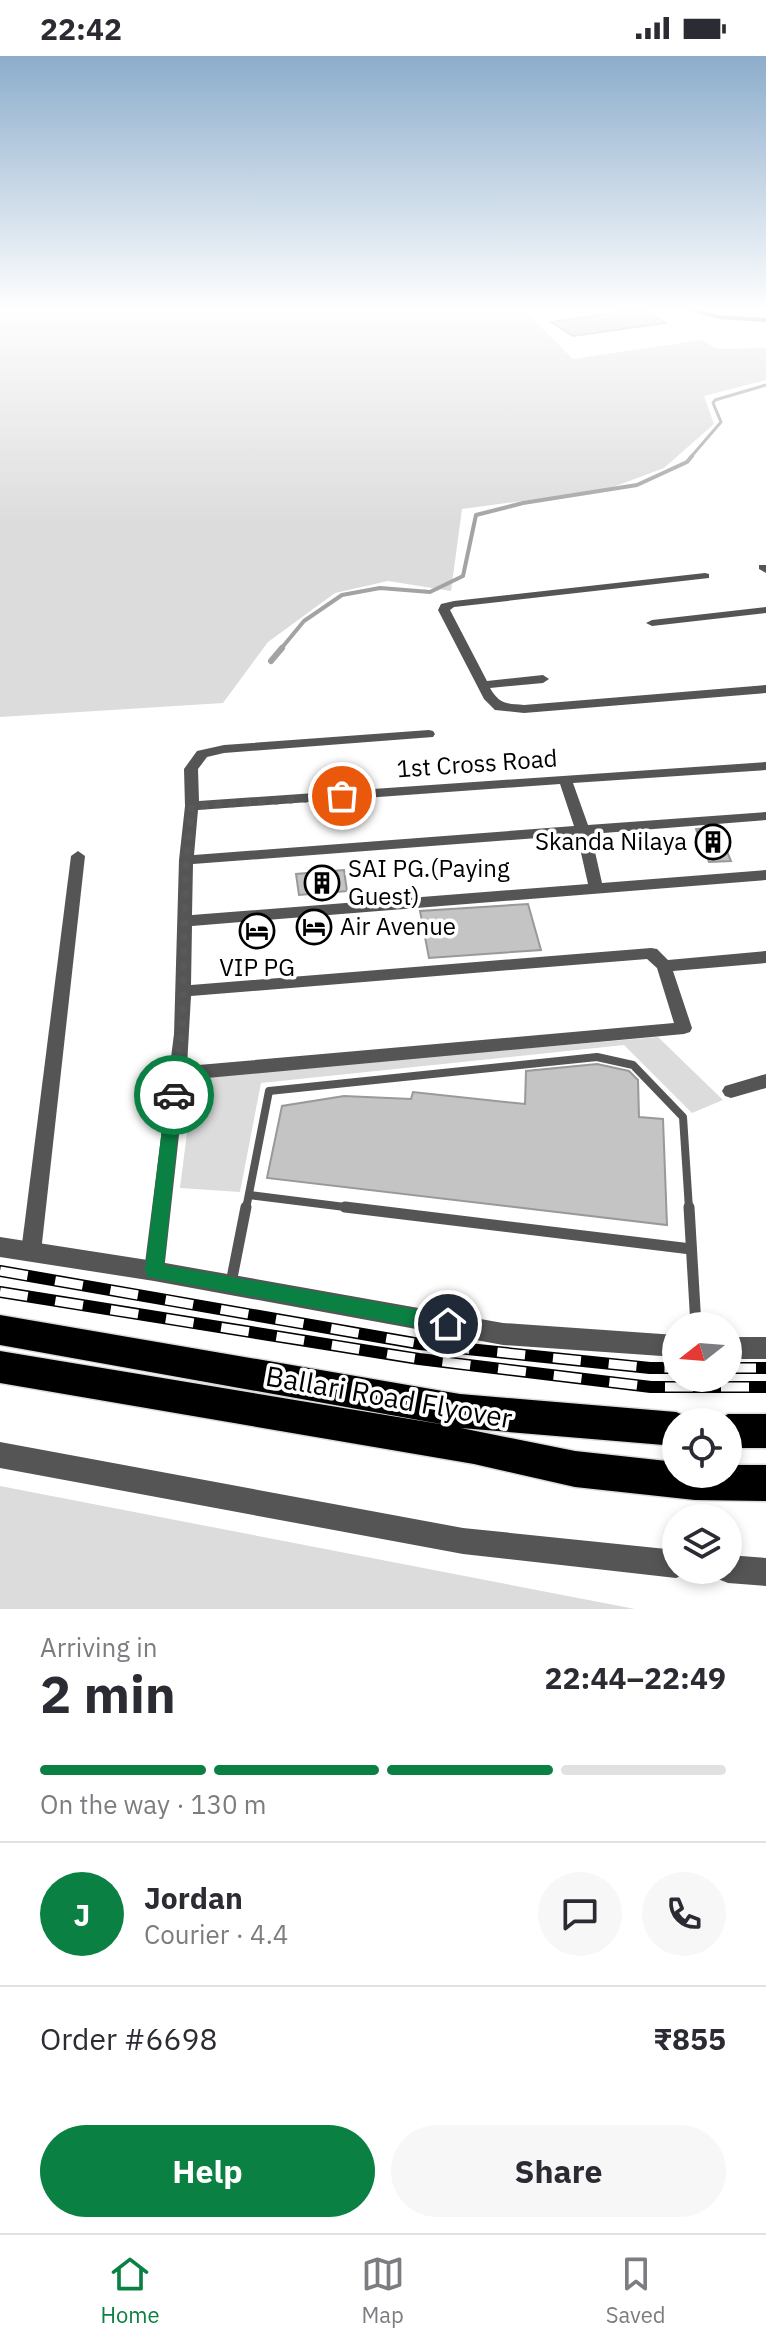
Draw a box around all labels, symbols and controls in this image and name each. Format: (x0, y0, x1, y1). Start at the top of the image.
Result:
text: 22:42 (40, 9, 122, 48)
street label: 1st Cross Road (395, 741, 558, 785)
pin (308, 762, 376, 830)
icon: bag (320, 774, 364, 818)
building icon: Skanda Nilaya (694, 823, 732, 861)
place label: Skanda Nilaya (535, 825, 687, 857)
place label: SAI PG.(Paying Guest) (348, 852, 510, 912)
building icon: SAI PG.(Paying Guest) (303, 864, 341, 902)
hotel icon: Air Avenue (295, 908, 333, 946)
place label: Air Avenue (340, 910, 456, 942)
hotel icon: VIP PG (238, 912, 276, 950)
place label: VIP PG (219, 951, 295, 983)
courier (134, 1055, 214, 1135)
icon: car (152, 1073, 196, 1117)
pin (414, 1290, 482, 1358)
icon: home (426, 1302, 470, 1346)
north arrow (662, 1312, 742, 1392)
map controls (662, 1312, 742, 1584)
street label: Ballari Road Flyover (263, 1357, 515, 1436)
button: locate (662, 1408, 742, 1488)
button: layers (662, 1504, 742, 1584)
text: Arriving in (40, 1630, 157, 1664)
text: 22:44–22:49 (545, 1658, 726, 1697)
text: 2 min (40, 1660, 176, 1727)
text: On the way · 130 m (40, 1787, 266, 1821)
button: chat (538, 1872, 622, 1956)
button: phone (642, 1872, 726, 1956)
text: Jordan (144, 1878, 243, 1917)
text: J (74, 1895, 90, 1934)
text: Courier · 4.4 (144, 1917, 288, 1951)
text: Order #6698 (40, 2019, 217, 2058)
text: ₹855 (653, 2019, 726, 2058)
button: Help (40, 2125, 375, 2217)
button: Share (391, 2125, 726, 2217)
tab: Home (100, 2252, 160, 2329)
tab: Map (361, 2252, 405, 2329)
tab: Saved (606, 2252, 665, 2329)

